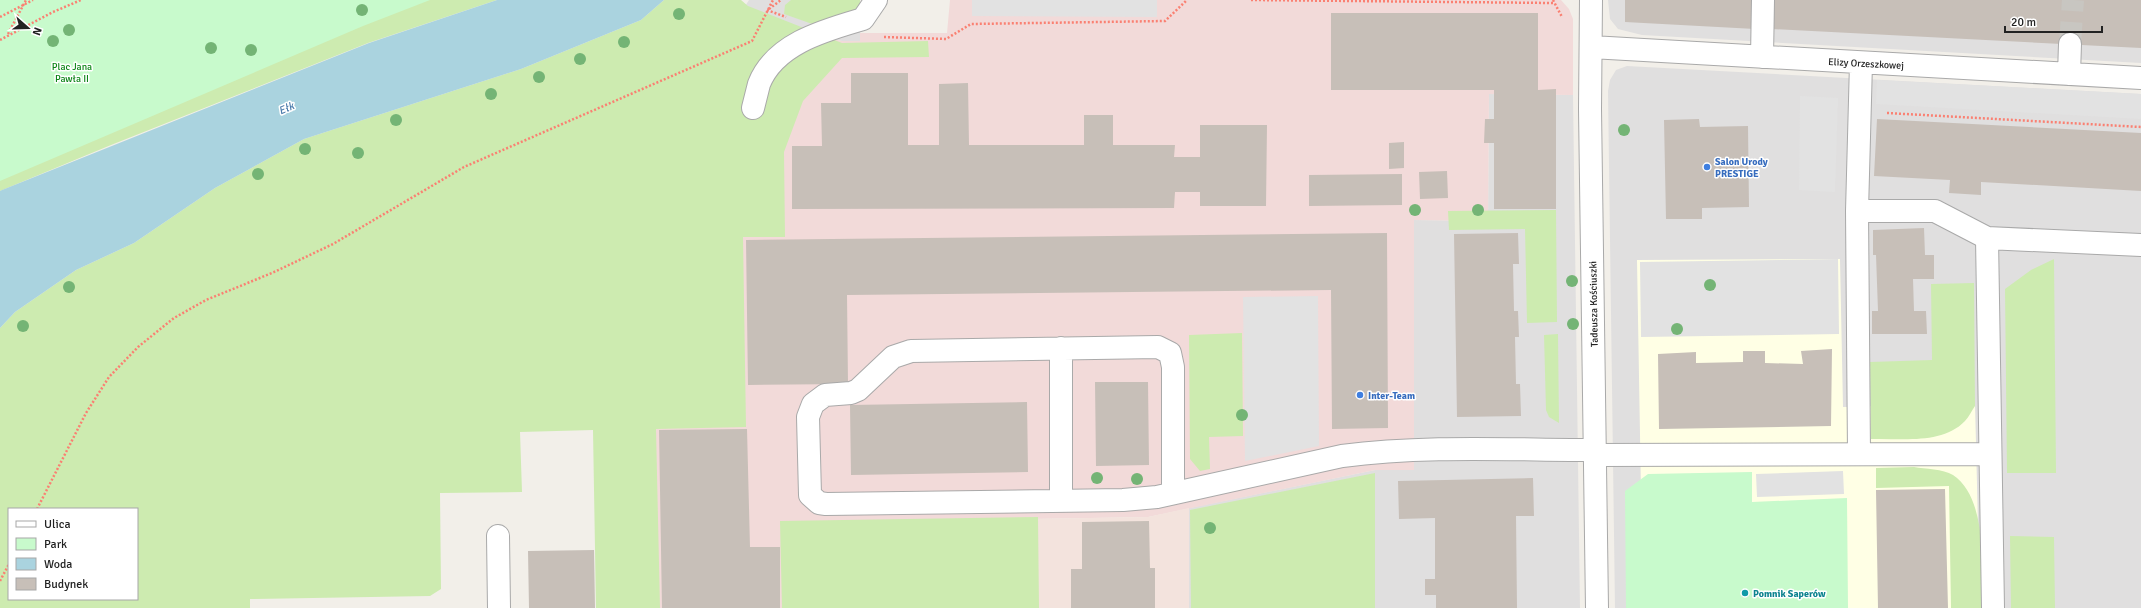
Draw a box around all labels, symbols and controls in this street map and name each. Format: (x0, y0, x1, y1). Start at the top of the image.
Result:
north arrow (8, 8, 48, 48)
scale bar (2005, 8, 2102, 34)
text: 20 m (2011, 15, 2036, 30)
text: N (30, 25, 44, 37)
street label: Elizy Orzeszkowej (1828, 56, 1904, 72)
park label: Plac Jana Pawła II (52, 61, 92, 85)
water label: Ełk (277, 99, 297, 118)
place label: Salon Urody PRESTIGE (1715, 156, 1768, 180)
marker: Salon Urody PRESTIGE (1702, 162, 1712, 172)
street label: Tadeusza Kościuszki (1587, 261, 1601, 347)
marker: Inter-Team (1355, 390, 1365, 400)
place label: Inter-Team (1368, 390, 1415, 402)
legend (8, 508, 138, 600)
text: Ulica (44, 517, 71, 532)
text: Park (44, 537, 67, 552)
text: Woda (44, 557, 72, 572)
text: Budynek (44, 577, 88, 592)
marker: Pomnik Saperów (1740, 588, 1750, 598)
place label: Pomnik Saperów (1753, 588, 1826, 600)

